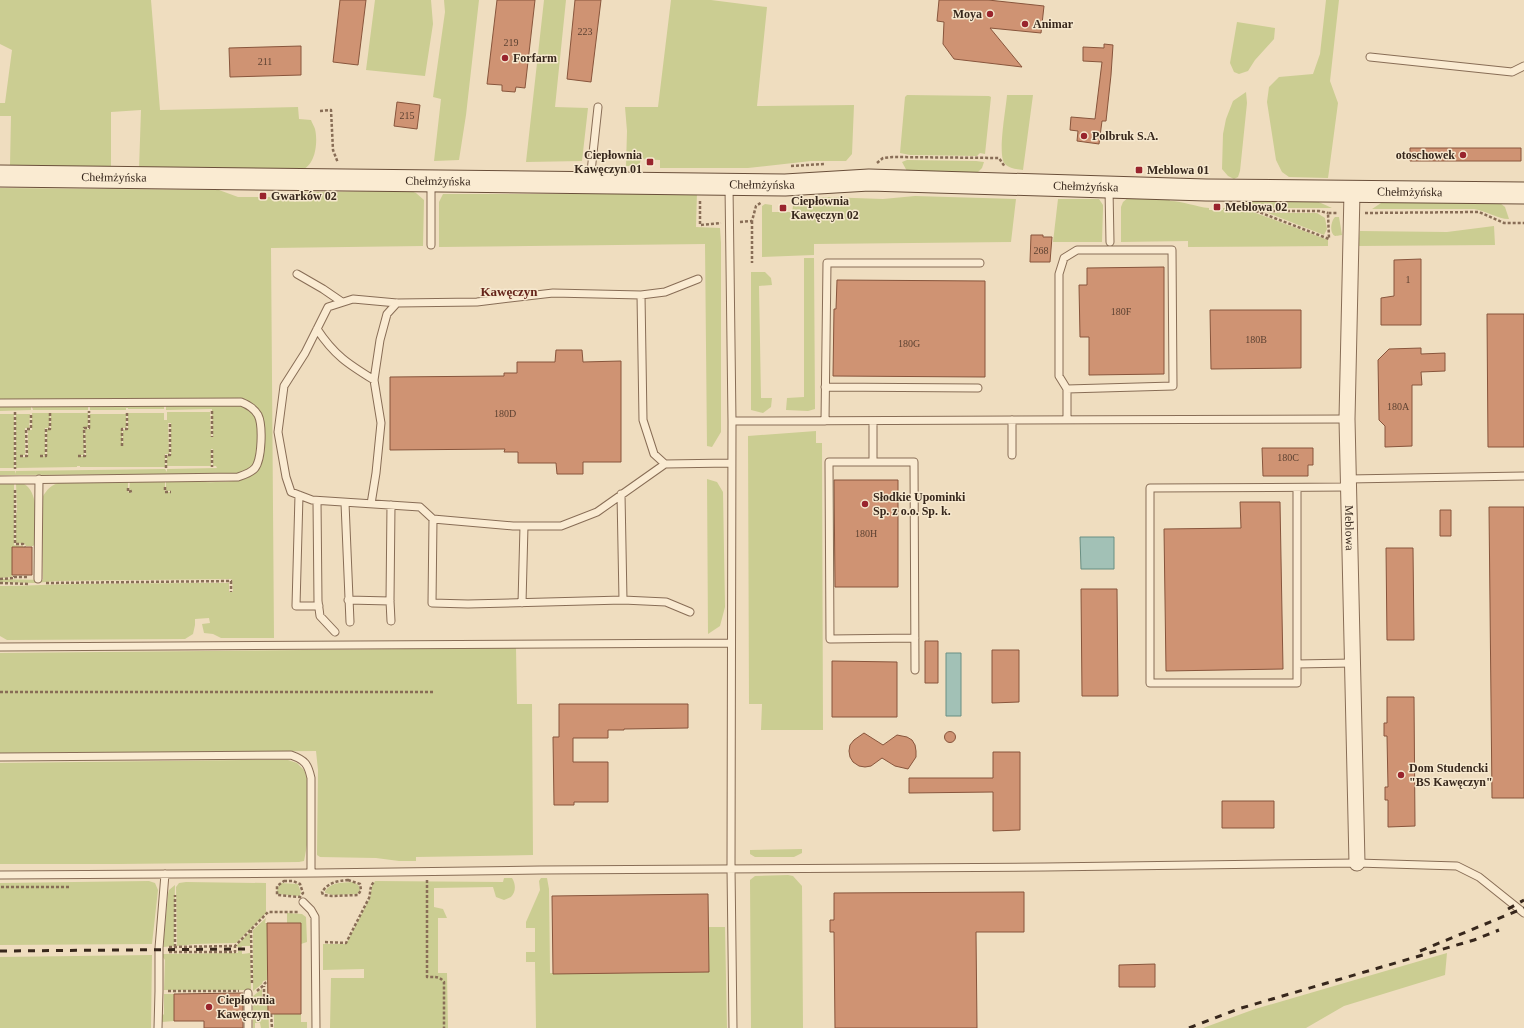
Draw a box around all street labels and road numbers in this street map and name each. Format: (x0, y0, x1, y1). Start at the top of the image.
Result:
street label: Chełmżyńska (81, 170, 147, 185)
street label: Chełmżyńska (405, 174, 471, 188)
street label: Chełmżyńska (729, 177, 796, 192)
street label: Chełmżyńska (1053, 178, 1119, 194)
street label: Chełmżyńska (1377, 185, 1443, 199)
street label: Meblowa (1342, 505, 1357, 551)

